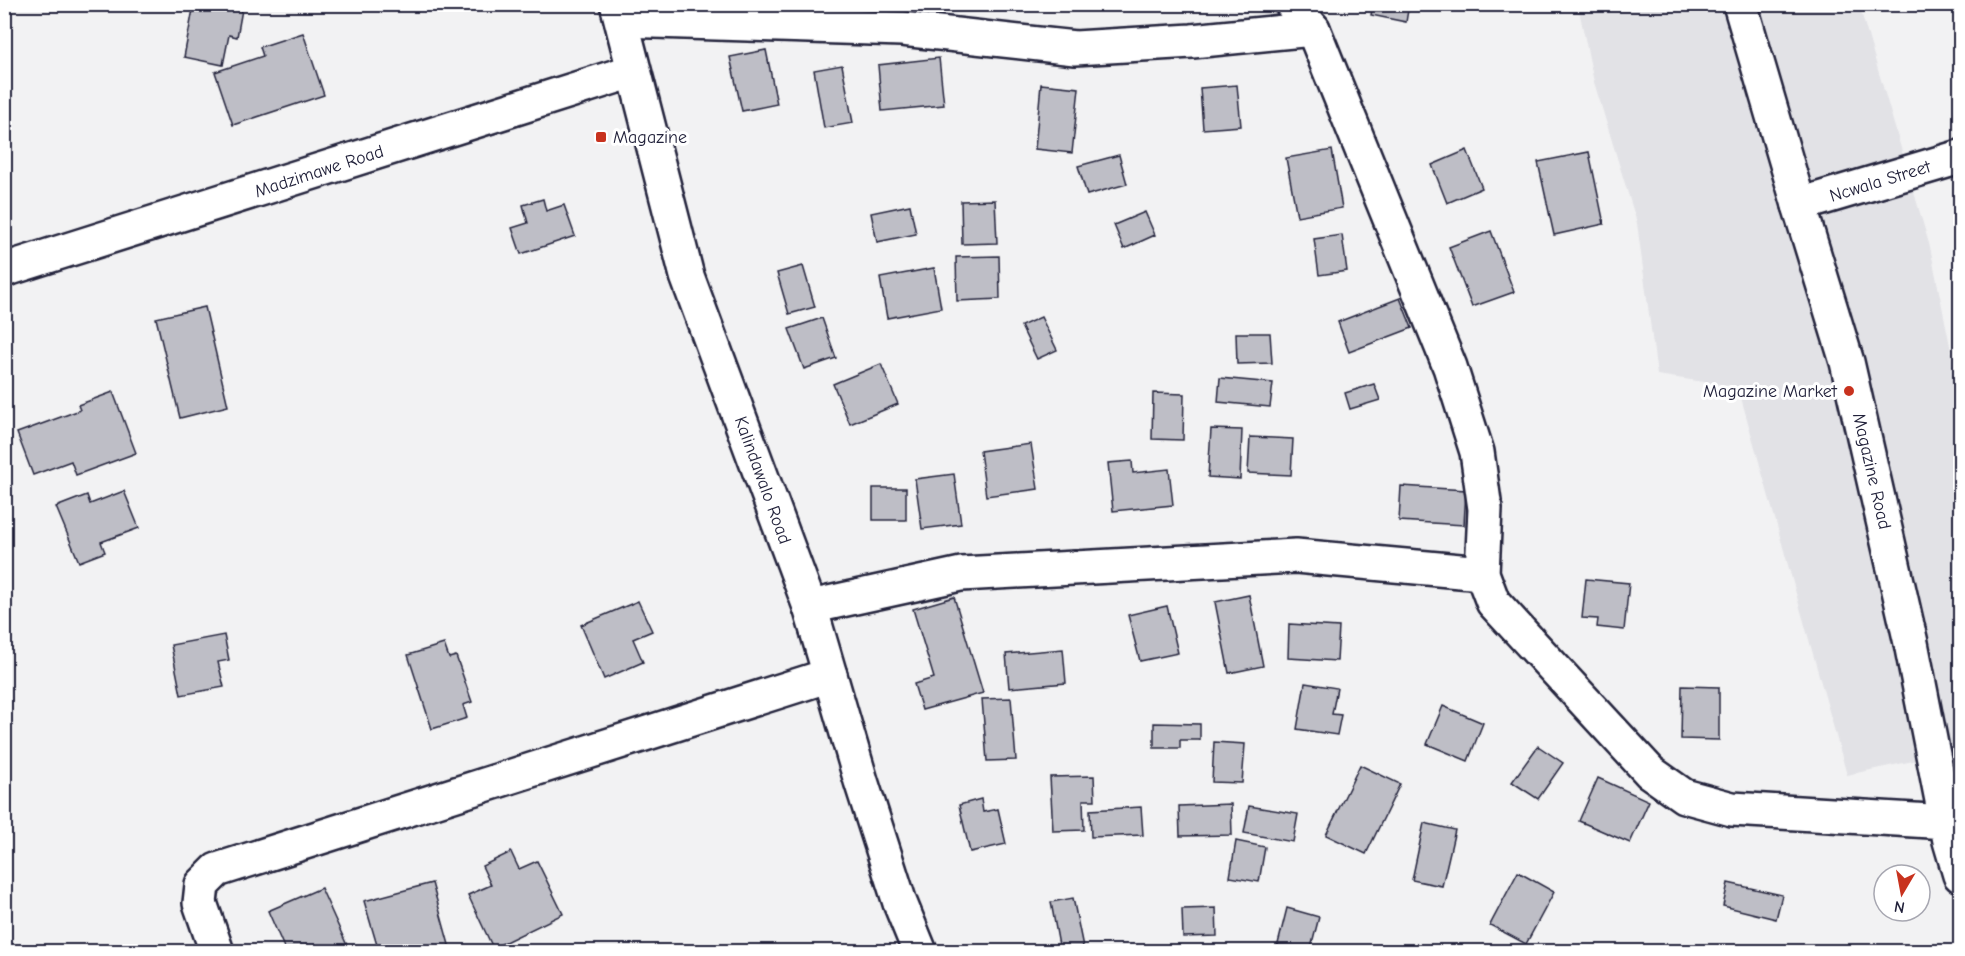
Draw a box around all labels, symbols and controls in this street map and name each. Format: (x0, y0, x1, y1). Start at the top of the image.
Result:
place label: Magazine (613, 127, 687, 148)
marker: Magazine (594, 130, 608, 144)
street label: Madzimawe Road (252, 141, 386, 202)
street label: Ncwala Street (1827, 156, 1934, 207)
place label: Magazine Market (1703, 381, 1838, 402)
marker: Magazine Market (1842, 384, 1856, 398)
street label: Magazine Road (1848, 411, 1895, 531)
street label: Kalindawalo Road (730, 414, 795, 547)
north arrow (1872, 863, 1932, 923)
text: N (1893, 897, 1906, 917)

